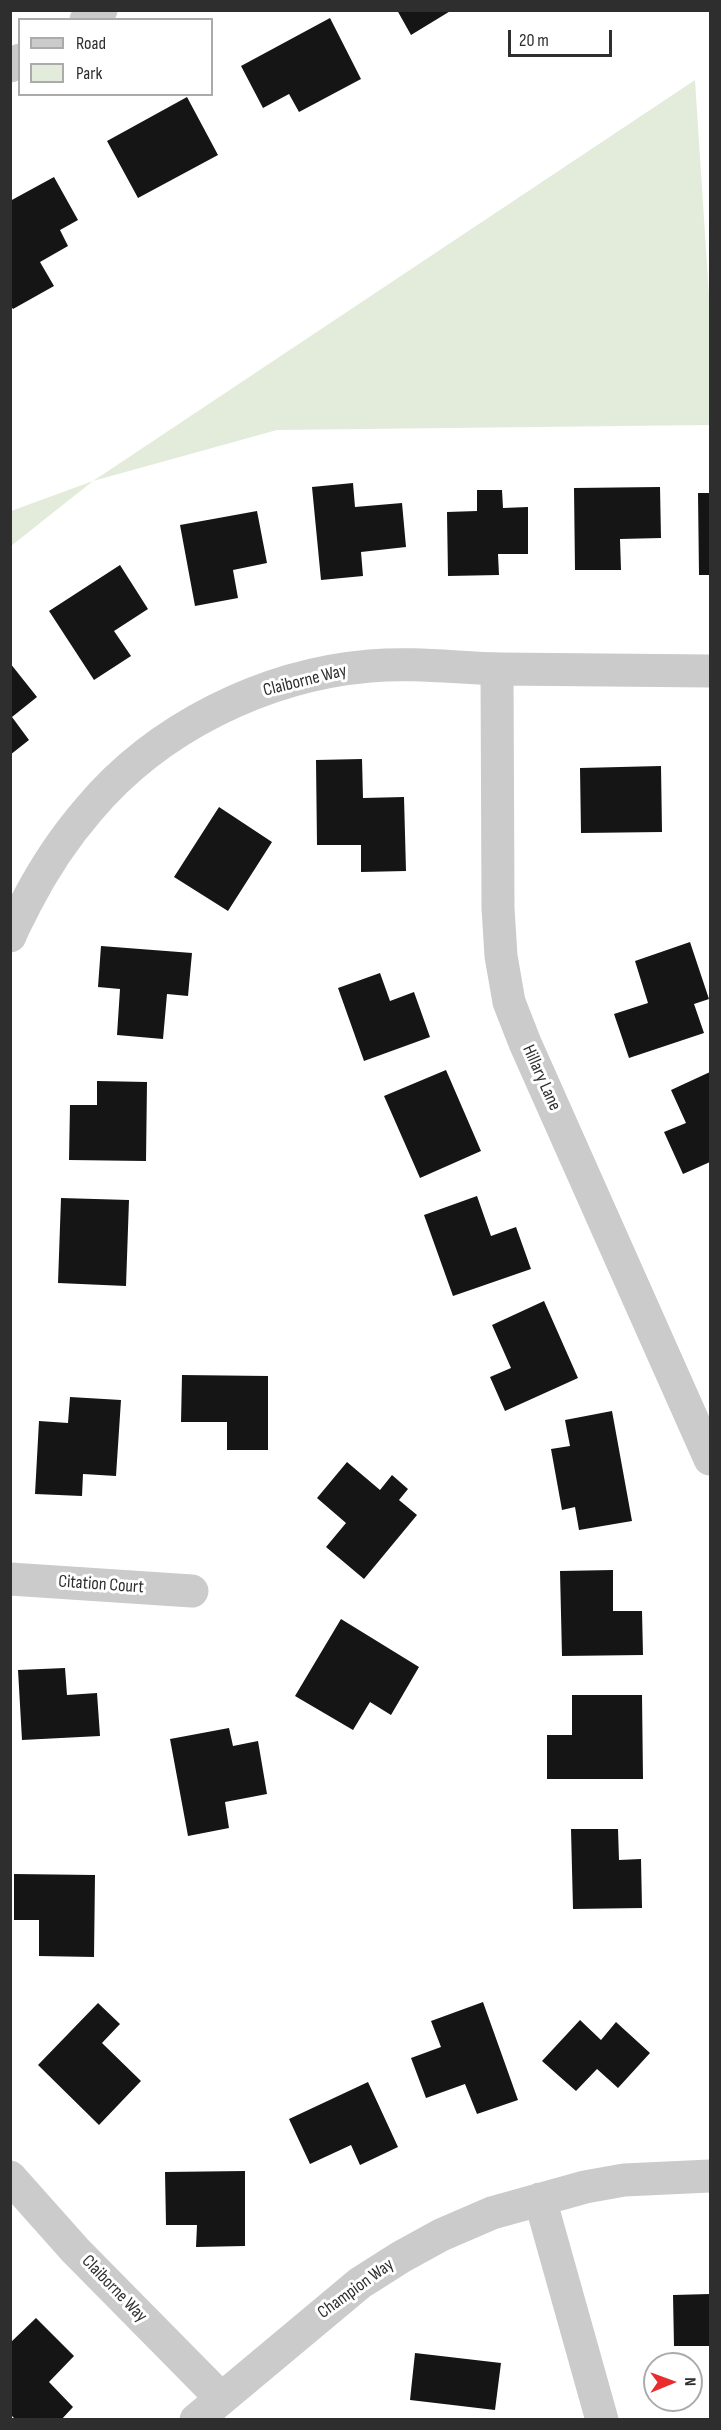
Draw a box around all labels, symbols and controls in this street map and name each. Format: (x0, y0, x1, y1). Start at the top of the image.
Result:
legend (18, 18, 213, 96)
scale bar (511, 18, 614, 56)
text: 20 m (519, 30, 549, 51)
text: Road (76, 33, 106, 54)
text: Park (76, 63, 102, 84)
street label: Claiborne Way (261, 660, 349, 702)
street label: Hillary Lane (517, 1042, 565, 1114)
street label: Citation Court (57, 1571, 145, 1599)
street label: Claiborne Way (77, 2251, 151, 2327)
street label: Champion Way (314, 2254, 398, 2324)
north arrow (643, 2352, 703, 2412)
text: N (680, 2377, 699, 2386)

